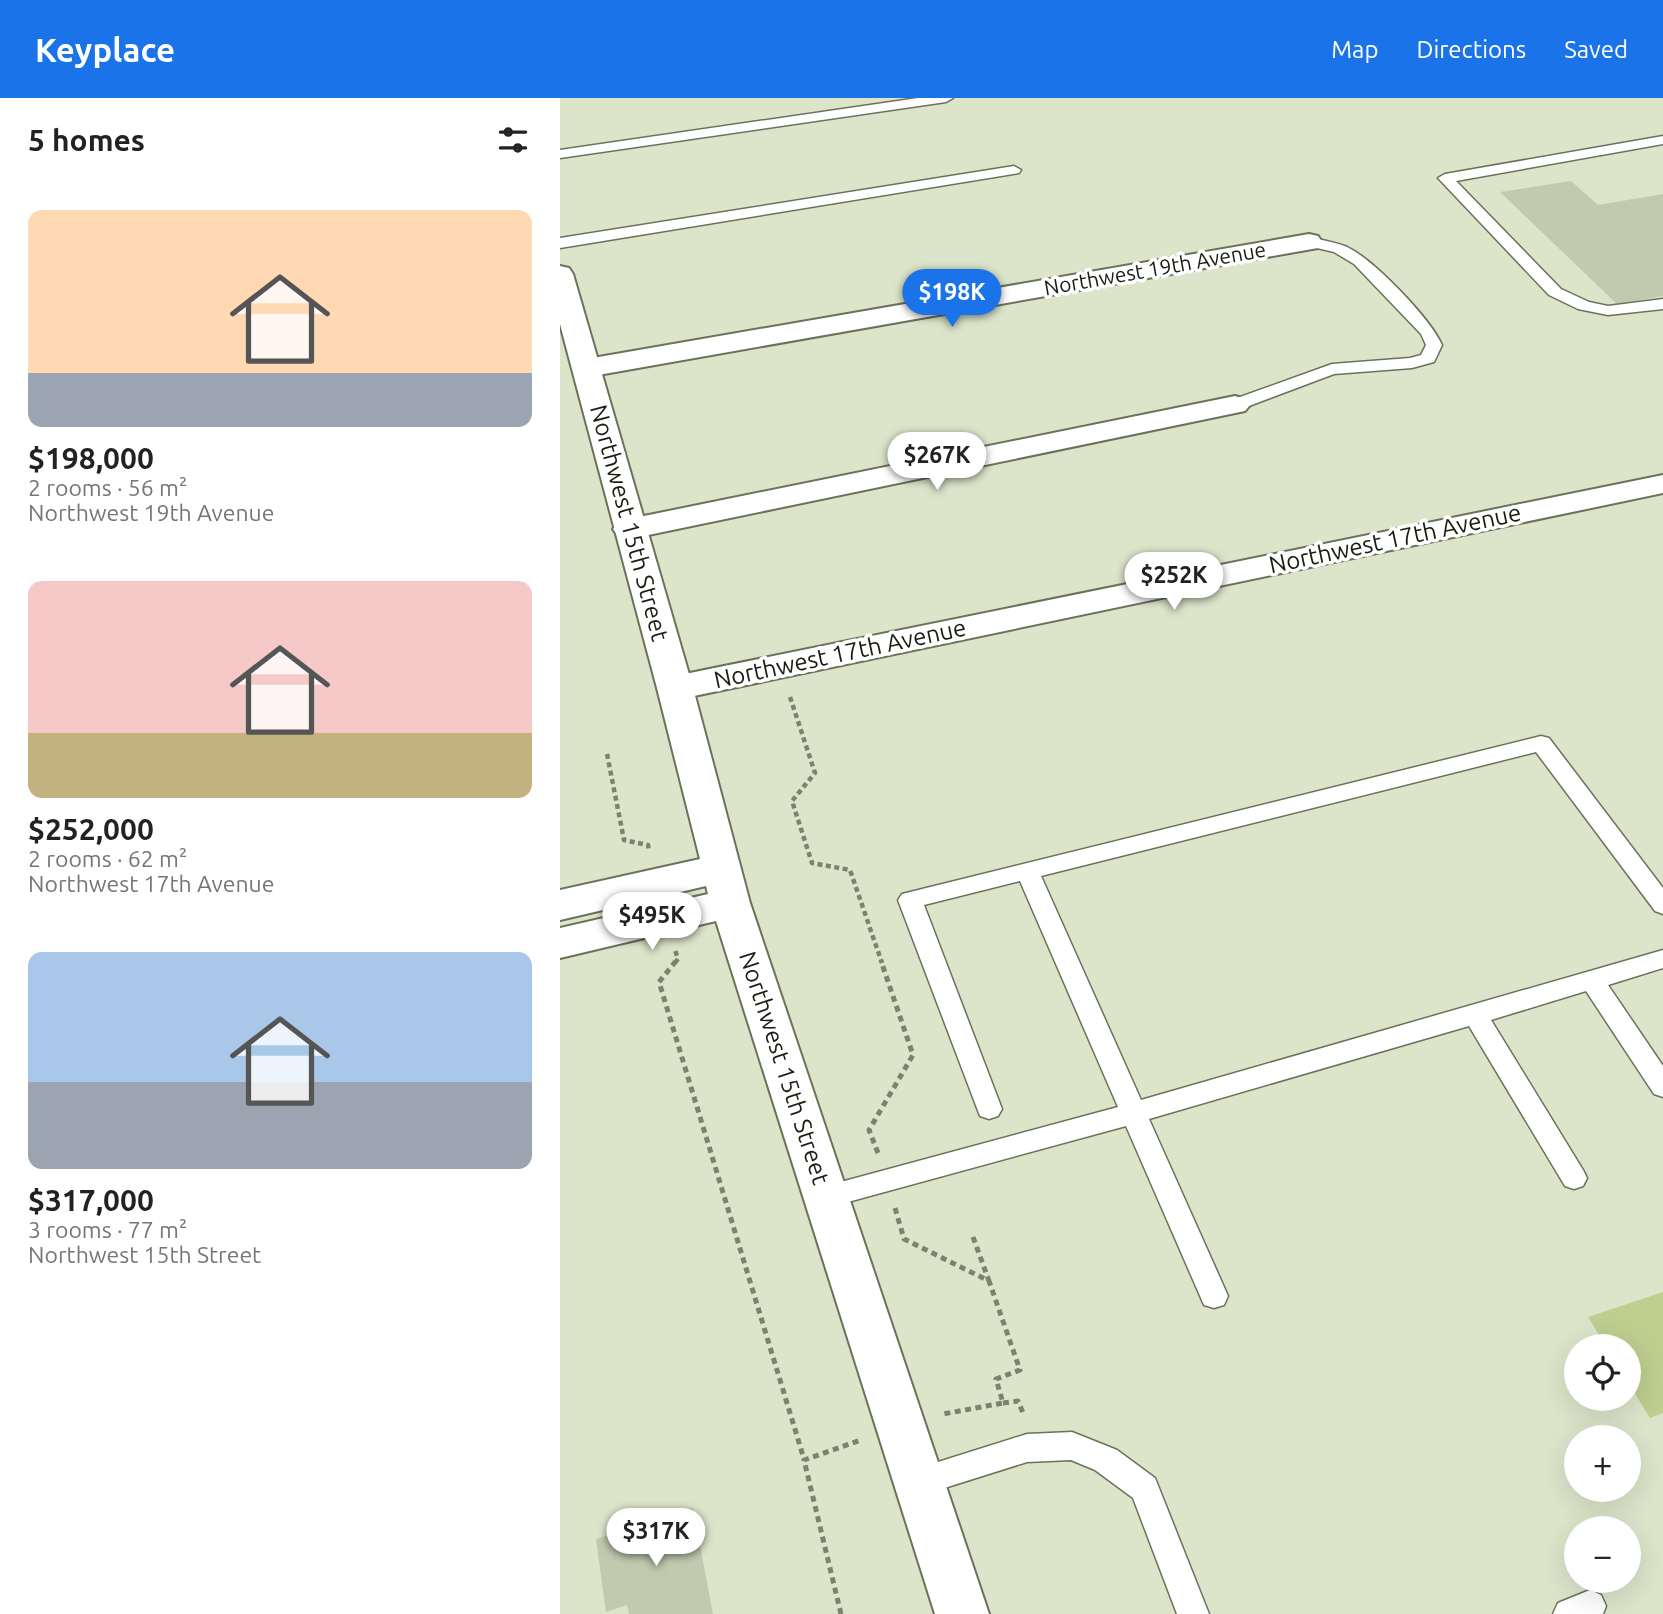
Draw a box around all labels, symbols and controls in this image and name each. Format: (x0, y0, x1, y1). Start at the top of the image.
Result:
text: Keyplace (35, 31, 175, 68)
text: Map (1331, 36, 1378, 63)
text: Directions (1416, 36, 1526, 63)
text: Saved (1564, 36, 1628, 63)
icon: filters (494, 121, 532, 159)
text: 5 homes (28, 123, 145, 157)
street label: Northwest 19th Avenue (1042, 237, 1268, 299)
icon: home (217, 256, 343, 382)
pin: $198K (903, 270, 1001, 329)
text: $198K (918, 279, 986, 304)
street label: Northwest 15th Street (585, 402, 674, 644)
pin: $267K (888, 432, 986, 492)
text: $198,000 (28, 441, 154, 475)
text: $267K (903, 442, 971, 467)
text: 2 rooms · 56 m² (28, 475, 187, 500)
street label: Northwest 17th Avenue (1266, 499, 1523, 578)
text: Northwest 19th Avenue (28, 500, 274, 525)
pin: $252K (1125, 552, 1223, 612)
text: $252K (1140, 562, 1208, 587)
street label: Northwest 17th Avenue (711, 614, 968, 693)
icon: home (217, 627, 343, 753)
text: $252,000 (28, 812, 154, 846)
text: 2 rooms · 62 m² (28, 846, 187, 871)
text: Northwest 17th Avenue (28, 871, 274, 896)
pin: $495K (603, 892, 701, 952)
text: $495K (618, 902, 686, 927)
street label: Northwest 15th Street (734, 948, 835, 1188)
icon: home (217, 998, 343, 1124)
text: $317,000 (28, 1183, 154, 1217)
text: 3 rooms · 77 m² (28, 1217, 187, 1242)
text: Northwest 15th Street (28, 1242, 261, 1267)
map controls (1564, 1334, 1641, 1593)
button: locate (1564, 1334, 1641, 1411)
button: + (1564, 1425, 1641, 1502)
pin: $317K (607, 1508, 705, 1568)
button: − (1564, 1516, 1641, 1593)
text: $317K (622, 1518, 690, 1543)

